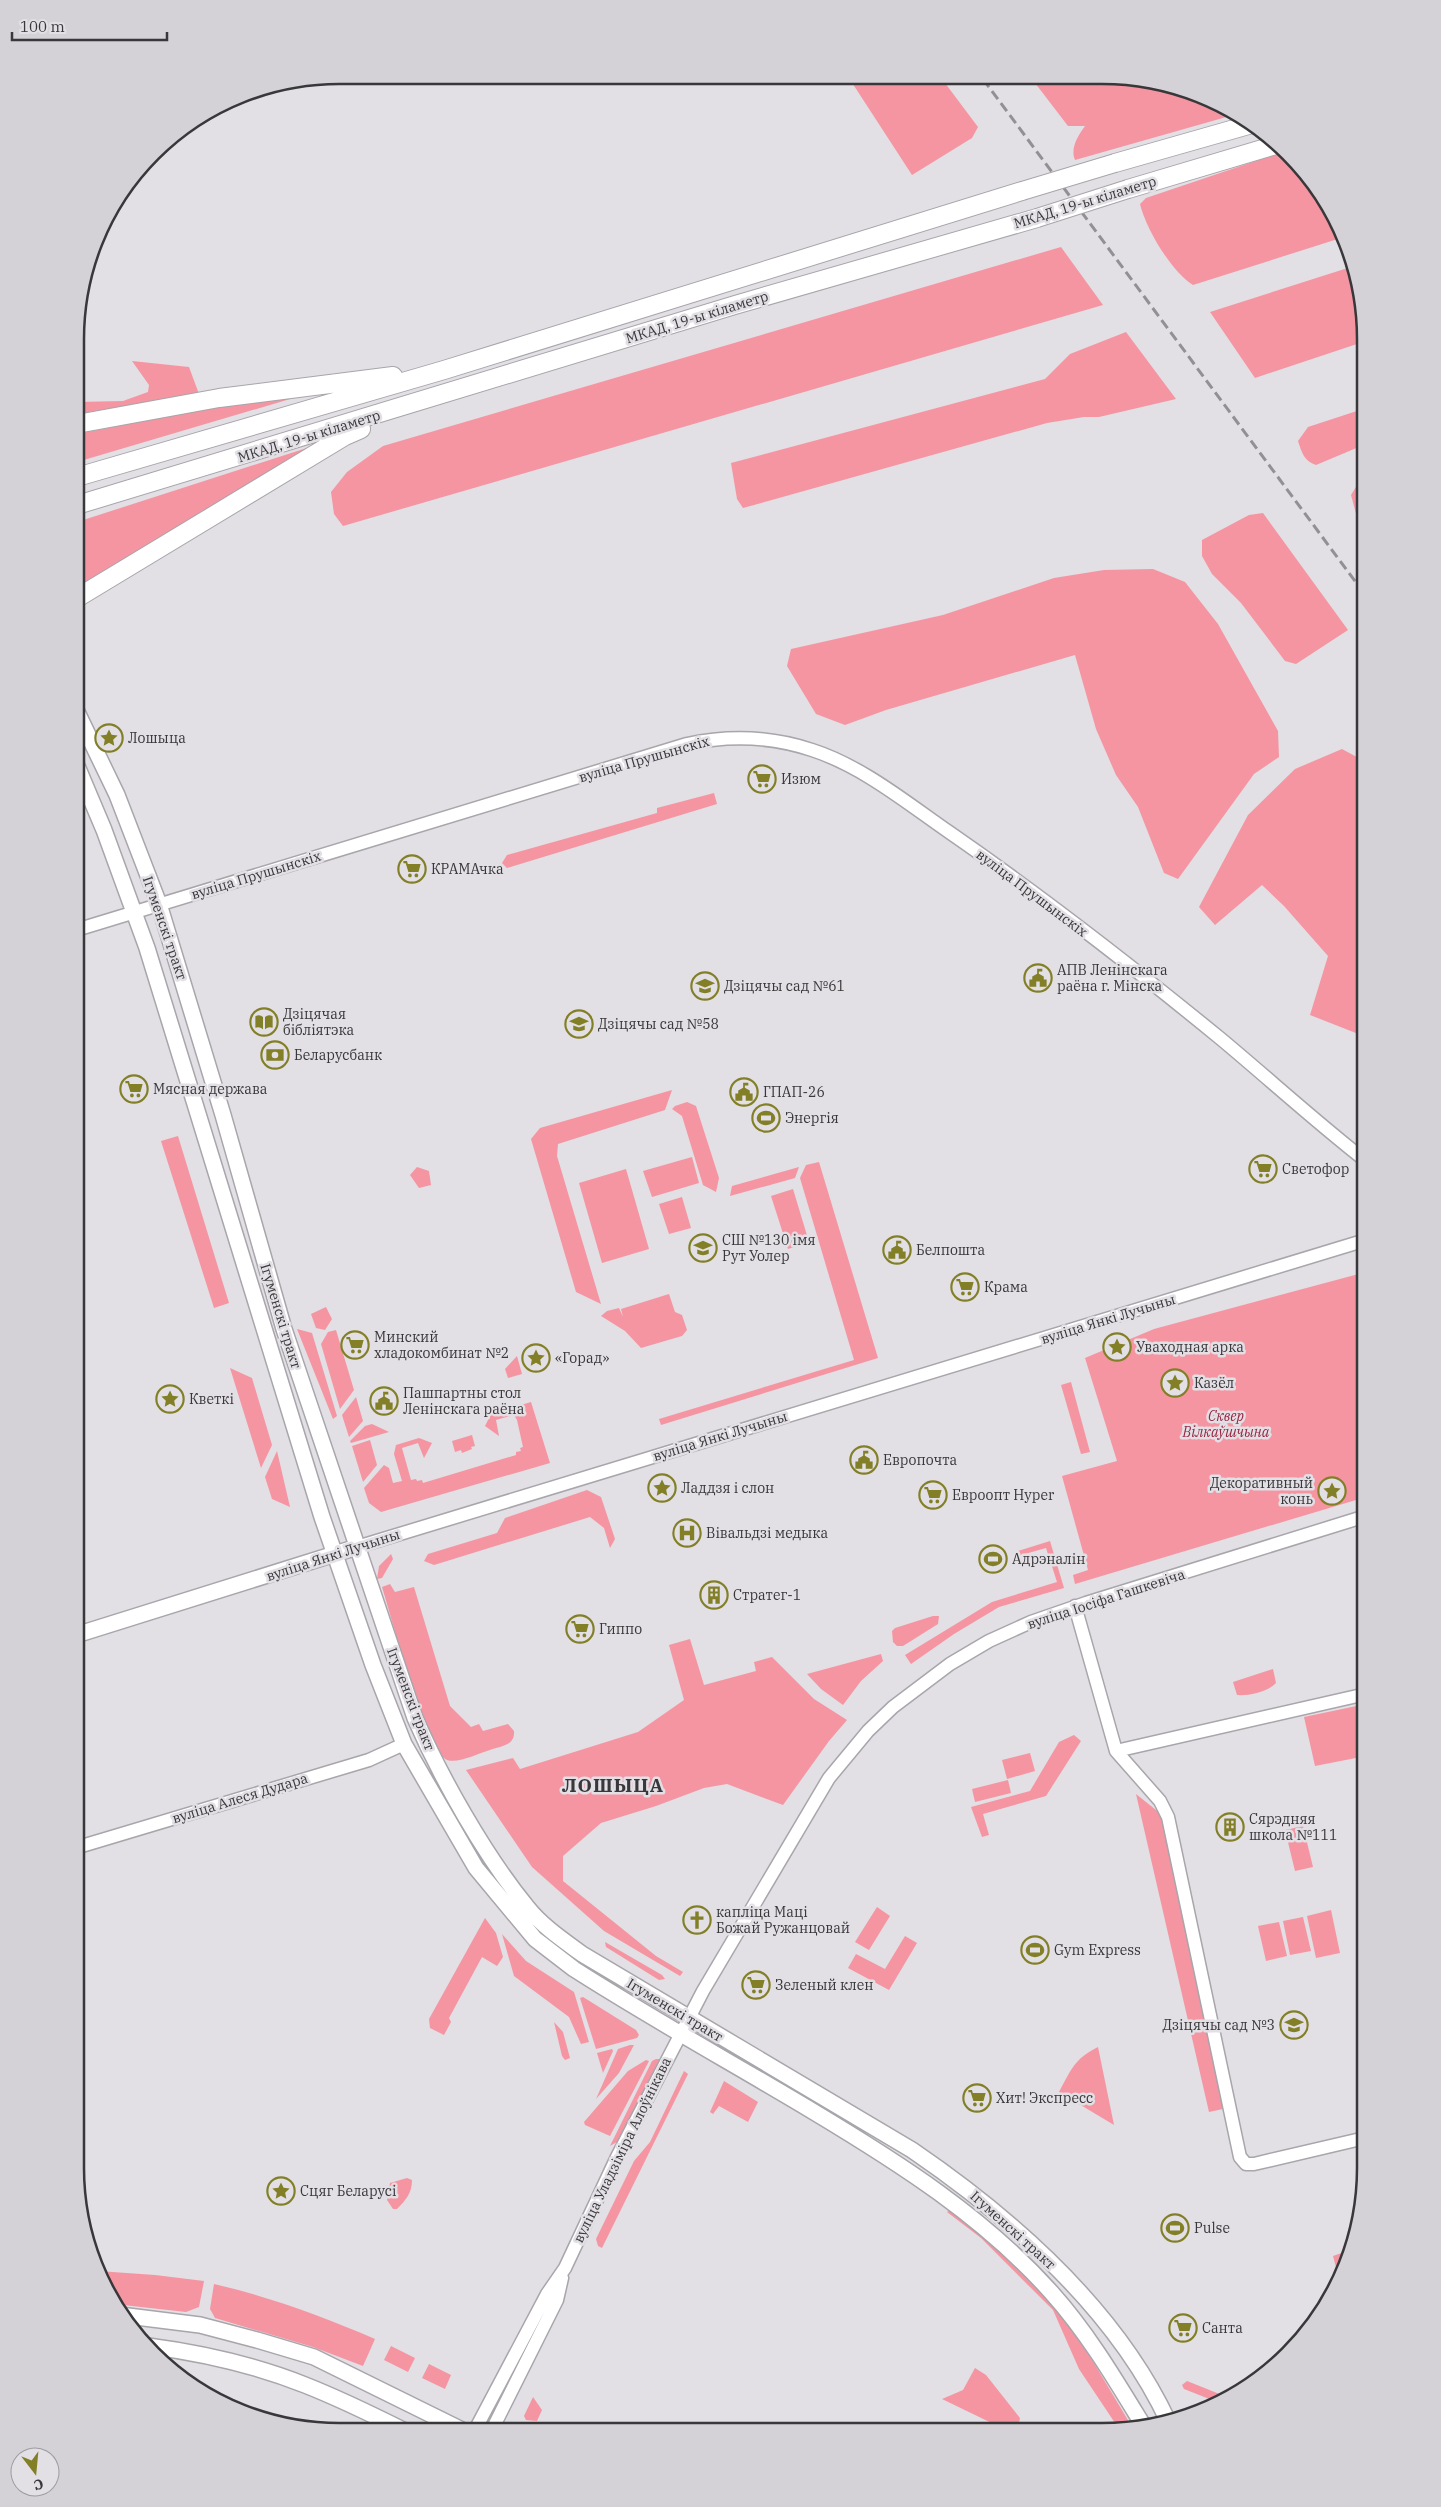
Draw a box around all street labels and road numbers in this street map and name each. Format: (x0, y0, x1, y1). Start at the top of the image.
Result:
street label: МКАД, 19-ы кіламетр (1011, 172, 1159, 232)
street label: МКАД, 19-ы кіламетр (623, 287, 771, 347)
street label: МКАД, 19-ы кіламетр (235, 406, 383, 466)
street label: вуліца Прушынскіх (577, 732, 711, 786)
street label: вуліца Прушынскіх (973, 845, 1091, 941)
street label: вуліца Прушынскіх (189, 847, 323, 903)
street label: Ігуменскі тракт (139, 874, 191, 982)
street label: Ігуменскі тракт (256, 1261, 306, 1371)
street label: вуліца Янкі Лучыны (1039, 1290, 1177, 1348)
street label: вуліца Янкі Лучыны (651, 1407, 789, 1465)
street label: вуліца Янкі Лучыны (264, 1525, 402, 1585)
street label: вуліца Іосіфа Гашкевіча (1025, 1565, 1188, 1633)
street label: Ігуменскі тракт (383, 1645, 439, 1753)
street label: вуліца Алеся Дудара (170, 1769, 310, 1827)
street label: Ігуменскі тракт (624, 1974, 726, 2046)
street label: вуліца Уладзіміра Алоўнікава (569, 2054, 675, 2246)
street label: Ігуменскі тракт (967, 2187, 1059, 2273)

